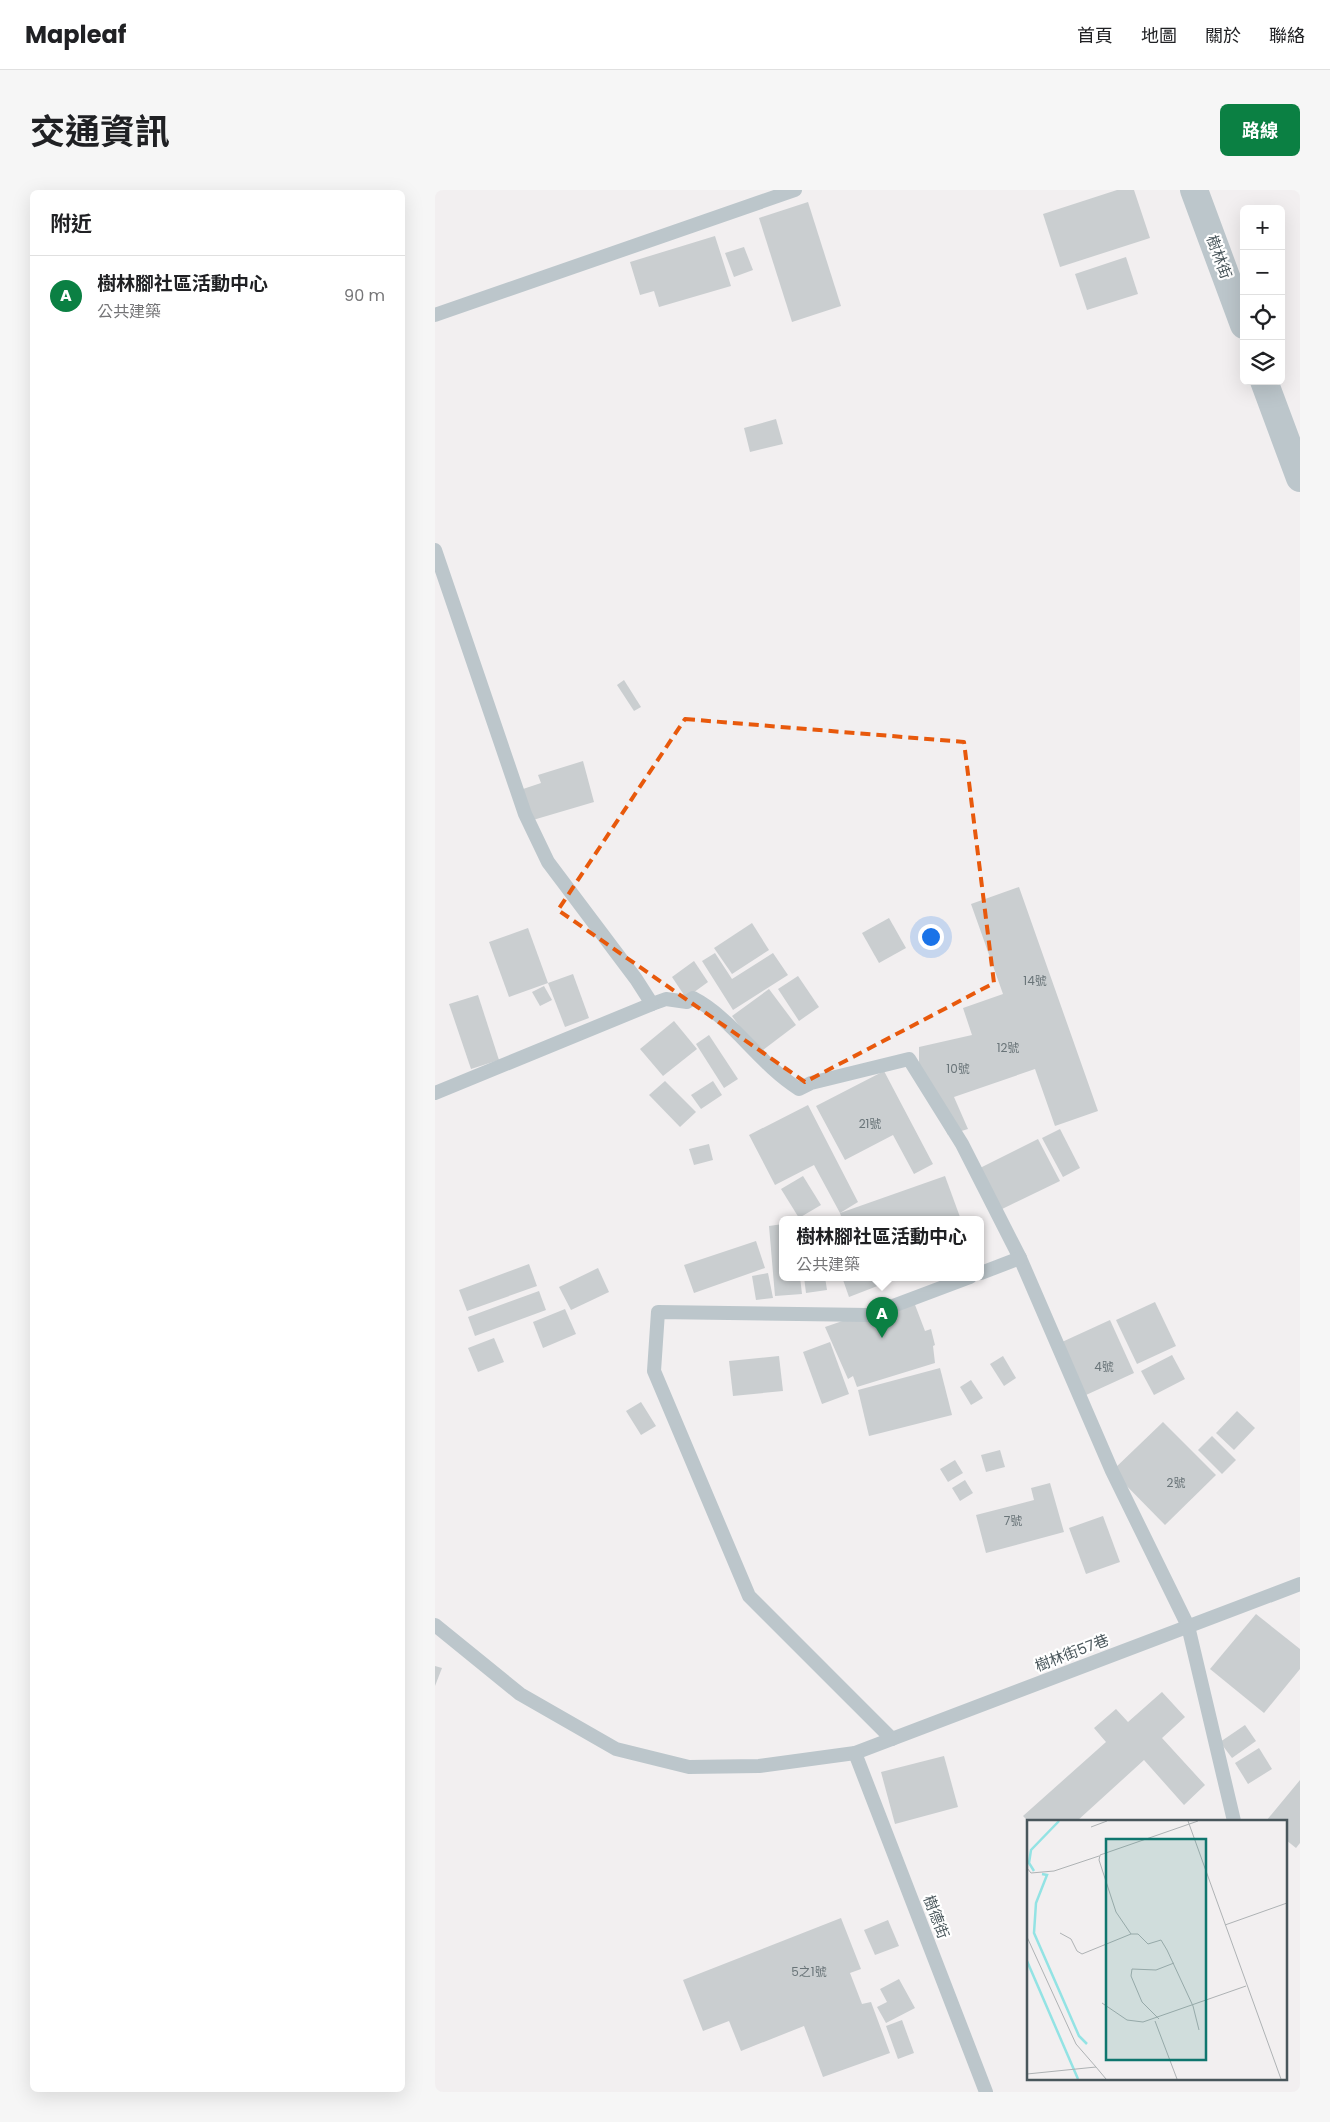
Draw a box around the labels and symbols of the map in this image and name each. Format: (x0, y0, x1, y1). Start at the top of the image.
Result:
street label: 樹林街 (1202, 232, 1237, 282)
your location (918, 924, 944, 950)
house number: 14號 (1023, 972, 1047, 989)
house number: 12號 (997, 1039, 1019, 1056)
house number: 10號 (946, 1060, 970, 1077)
house number: 21號 (859, 1115, 881, 1132)
pin: A (866, 1297, 898, 1338)
house number: 4號 (1094, 1358, 1114, 1375)
house number: 2號 (1167, 1474, 1185, 1491)
house number: 7號 (1004, 1512, 1022, 1529)
street label: 樹林街57巷 (1032, 1629, 1112, 1676)
inset map (1027, 1820, 1287, 2080)
street label: 樹德街 (919, 1892, 954, 1942)
house number: 5之1號 (791, 1963, 827, 1980)

